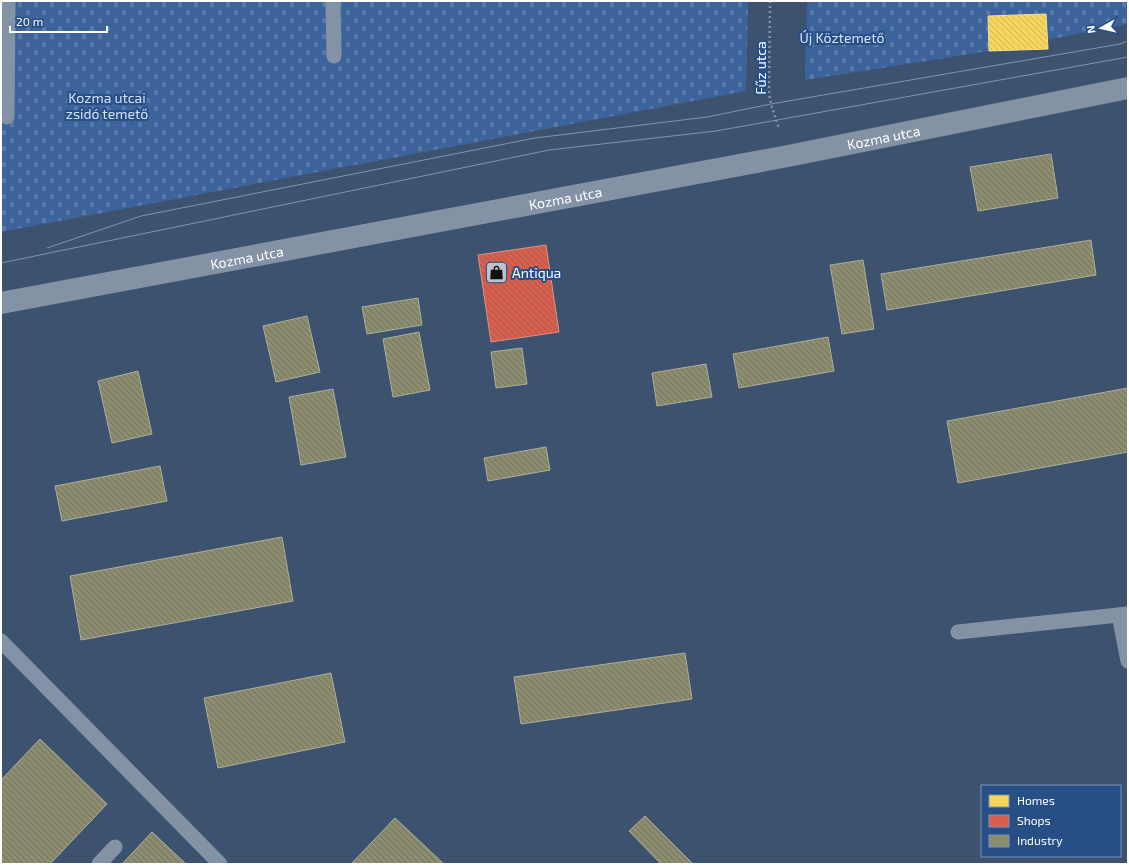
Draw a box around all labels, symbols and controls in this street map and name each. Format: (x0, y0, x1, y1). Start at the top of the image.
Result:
scale bar (10, 8, 107, 34)
north arrow (1081, 8, 1121, 48)
text: 20 m (16, 14, 43, 28)
text: N (1084, 25, 1098, 34)
park label: Új Köztemető (799, 29, 885, 46)
street label: Fűz utca (752, 41, 769, 95)
park label: Kozma utcai zsidó temető (66, 89, 148, 122)
street label: Kozma utca (845, 121, 922, 153)
street label: Kozma utca (527, 182, 603, 213)
street label: Kozma utca (209, 242, 285, 272)
shop icon: Antiqua (483, 259, 509, 285)
place label: Antiqua (512, 264, 561, 281)
legend (981, 785, 1121, 857)
text: Homes (1017, 793, 1055, 807)
text: Shops (1017, 813, 1051, 827)
text: Industry (1017, 833, 1063, 847)

